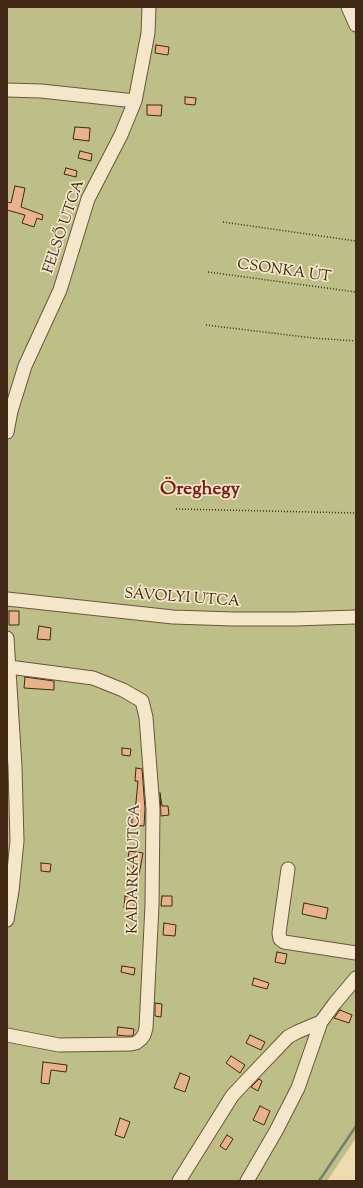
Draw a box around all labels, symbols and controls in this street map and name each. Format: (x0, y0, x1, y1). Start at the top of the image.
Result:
street label: FELSŐ UTCA (41, 178, 89, 276)
street label: CSONKA ÚT (236, 257, 332, 287)
district label: Öreghegy (160, 480, 240, 502)
street label: SÁVOLYI UTCA (124, 586, 240, 612)
street label: KADARKA UTCA (125, 804, 145, 934)

